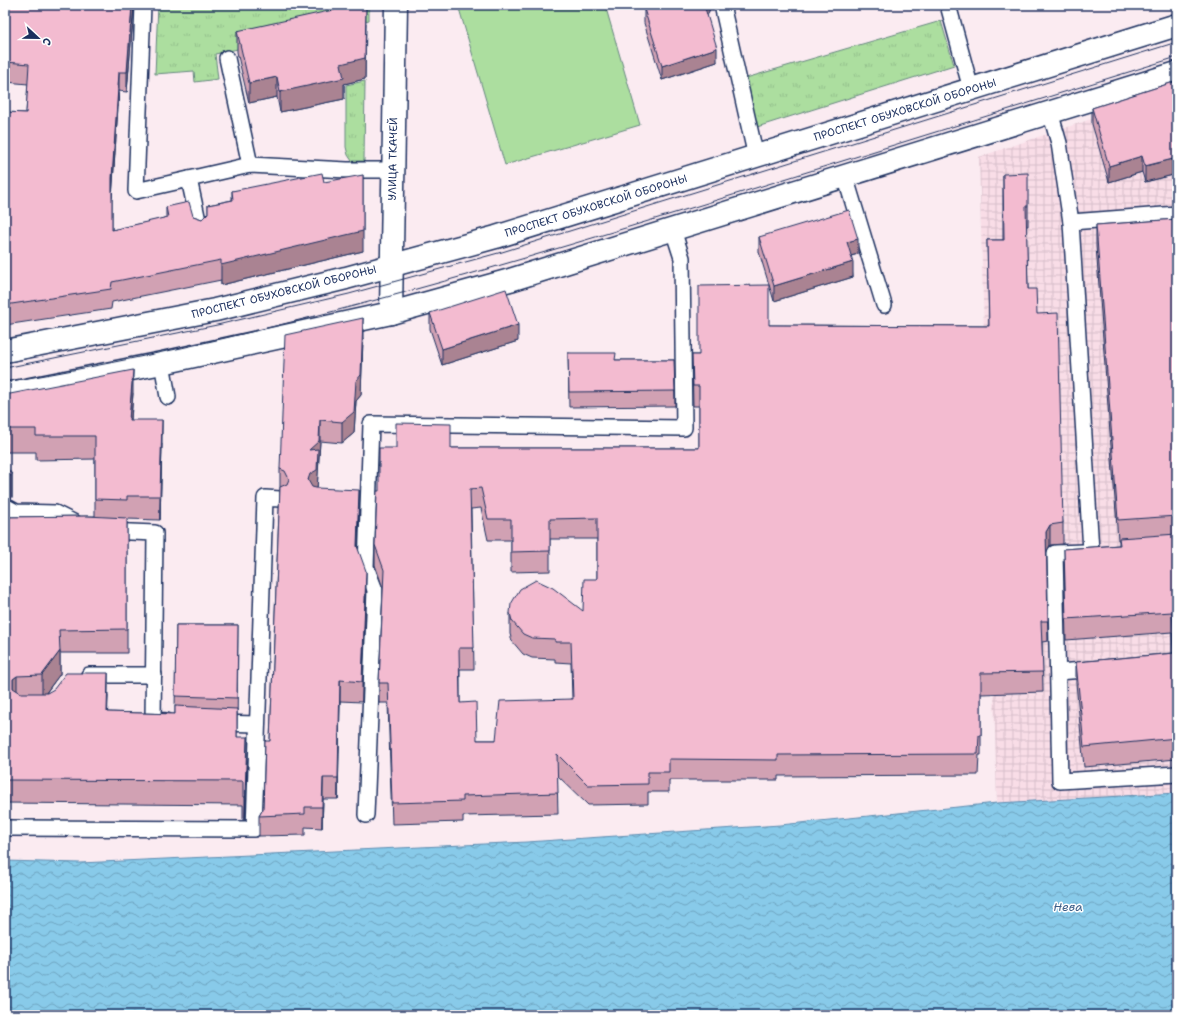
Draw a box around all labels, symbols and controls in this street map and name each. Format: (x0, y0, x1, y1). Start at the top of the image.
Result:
north arrow (18, 18, 58, 58)
text: С (38, 36, 55, 48)
street label: ПРОСПЕКТ ОБУХОВСКОЙ ОБОРОНЫ (812, 74, 998, 145)
street label: УЛИЦА ТКАЧЕЙ (384, 117, 401, 201)
street label: ПРОСПЕКТ ОБУХОВСКОЙ ОБОРОНЫ (503, 170, 689, 241)
street label: ПРОСПЕКТ ОБУХОВСКОЙ ОБОРОНЫ (190, 261, 378, 322)
water label: Нева (1053, 899, 1083, 915)

